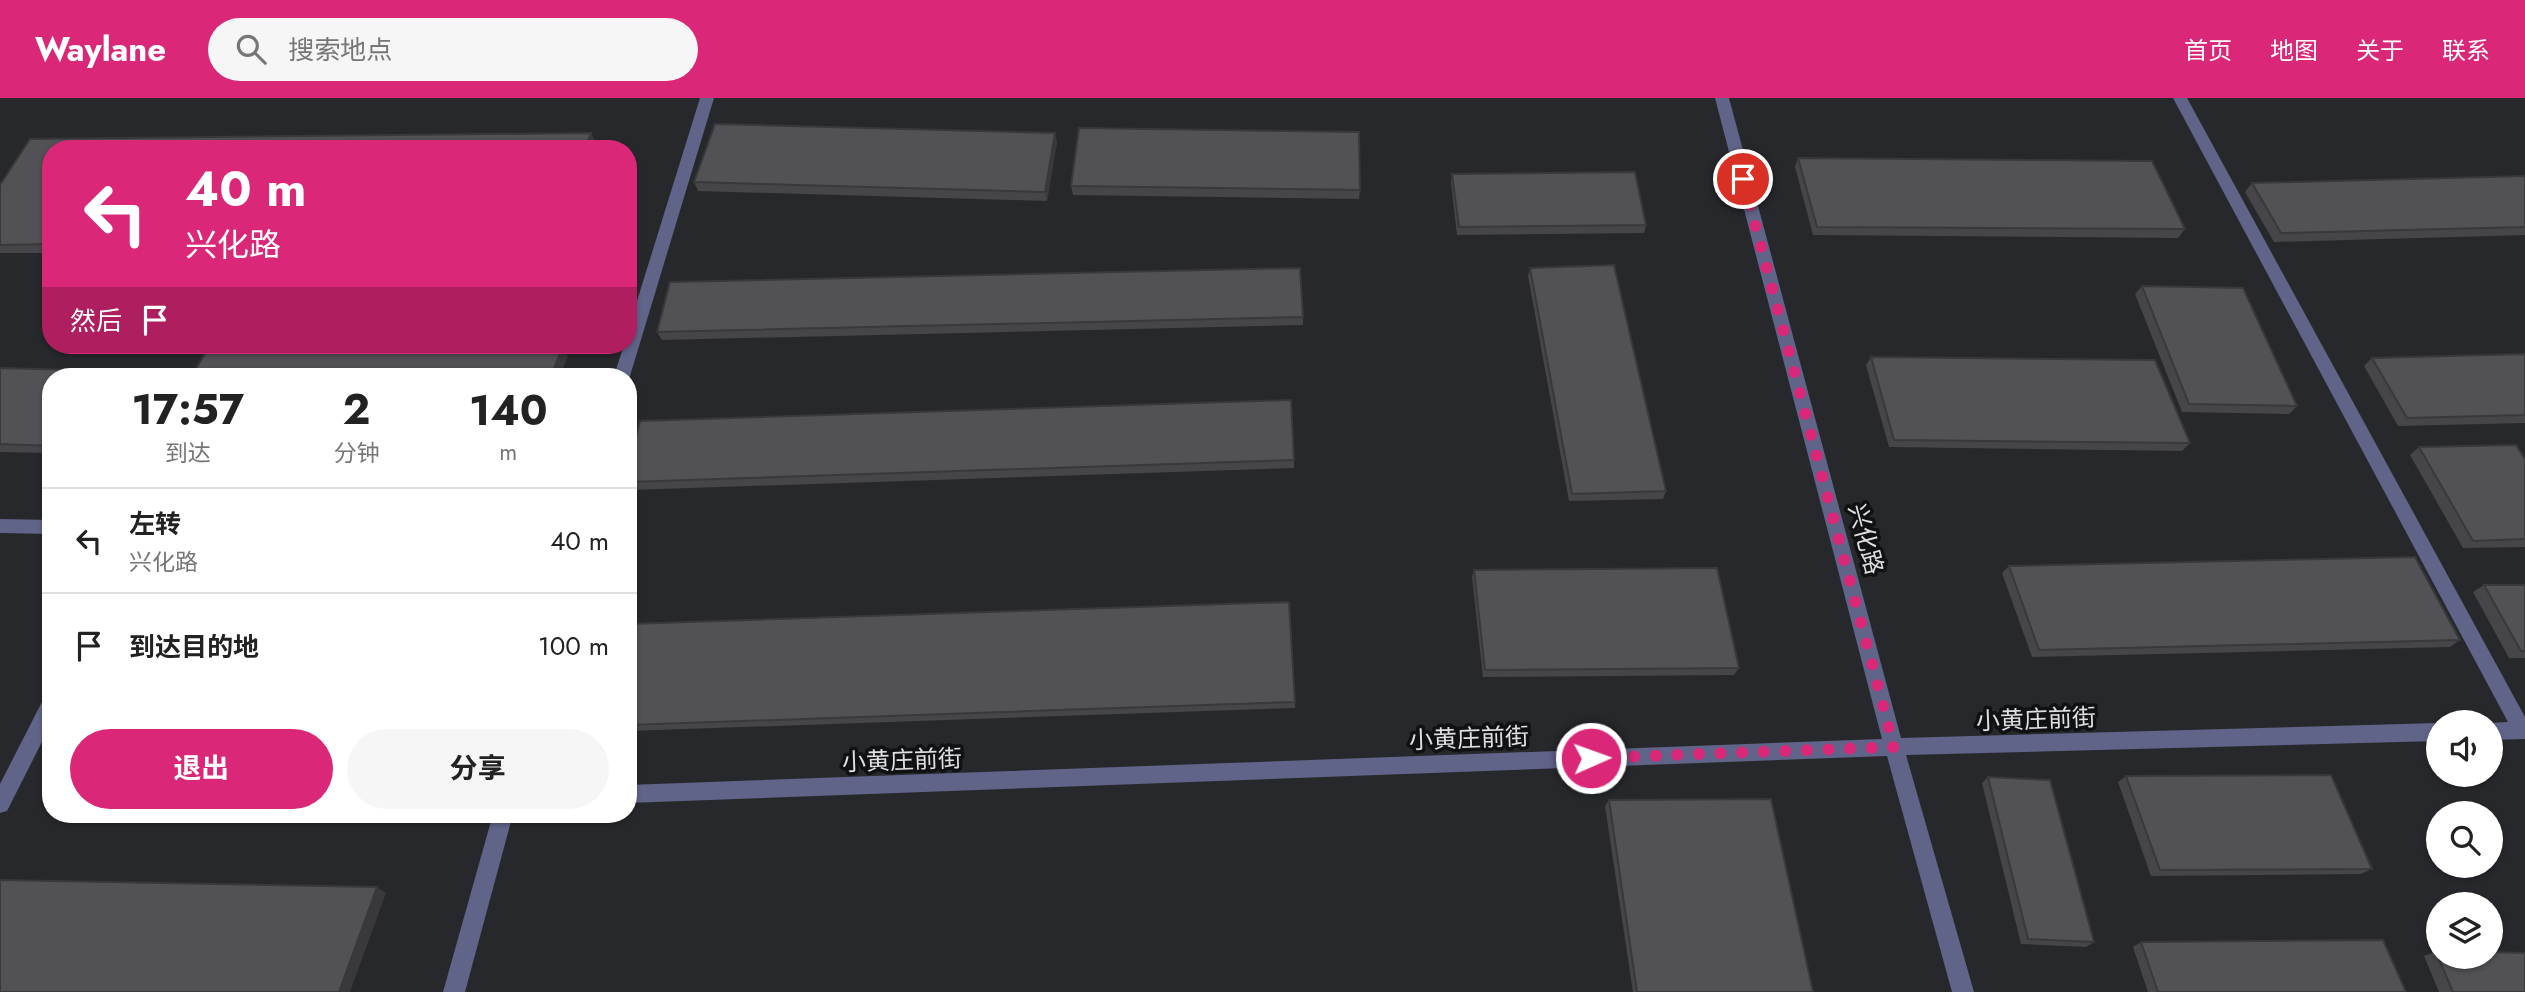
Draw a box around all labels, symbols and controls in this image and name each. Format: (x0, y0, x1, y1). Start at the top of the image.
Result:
search box (208, 18, 698, 81)
text: Waylane (35, 26, 166, 73)
icon: search (232, 30, 270, 68)
text: 搜索地点 (288, 31, 392, 69)
text: 首页 (2184, 33, 2232, 68)
text: 地图 (2270, 33, 2318, 68)
text: 关于 (2356, 33, 2404, 68)
text: 联系 (2442, 33, 2490, 68)
pin (1713, 149, 1773, 209)
text: 40 m (185, 154, 307, 224)
icon: arrive (1724, 160, 1762, 198)
icon: left (70, 168, 161, 259)
text: 兴化路 (185, 222, 281, 268)
icon: arrive (136, 301, 174, 339)
text: 然后 (70, 302, 122, 340)
text: 17:57 (131, 379, 244, 440)
text: 2 (343, 379, 370, 440)
text: 140 (469, 380, 548, 441)
text: m (499, 435, 517, 469)
text: 到达 (165, 436, 211, 470)
text: 分钟 (334, 436, 380, 470)
street label: 兴化路 (1840, 500, 1892, 578)
text: 左转 (129, 505, 181, 543)
icon: left (70, 522, 108, 560)
text: 40 m (550, 522, 609, 560)
text: 兴化路 (129, 545, 198, 579)
icon: arrive (70, 627, 108, 665)
text: 100 m (538, 627, 609, 665)
text: 到达目的地 (129, 628, 259, 666)
street label: 小黄庄前街 (1975, 699, 2097, 739)
map controls (2426, 710, 2503, 969)
button: sound (2426, 710, 2503, 787)
street label: 小黄庄前街 (1408, 718, 1530, 758)
position arrow (1554, 721, 1628, 795)
button: 退出 (70, 729, 333, 809)
button: 分享 (347, 729, 609, 809)
street label: 小黄庄前街 (841, 740, 963, 780)
button: search (2426, 801, 2503, 878)
button: layers (2426, 892, 2503, 969)

